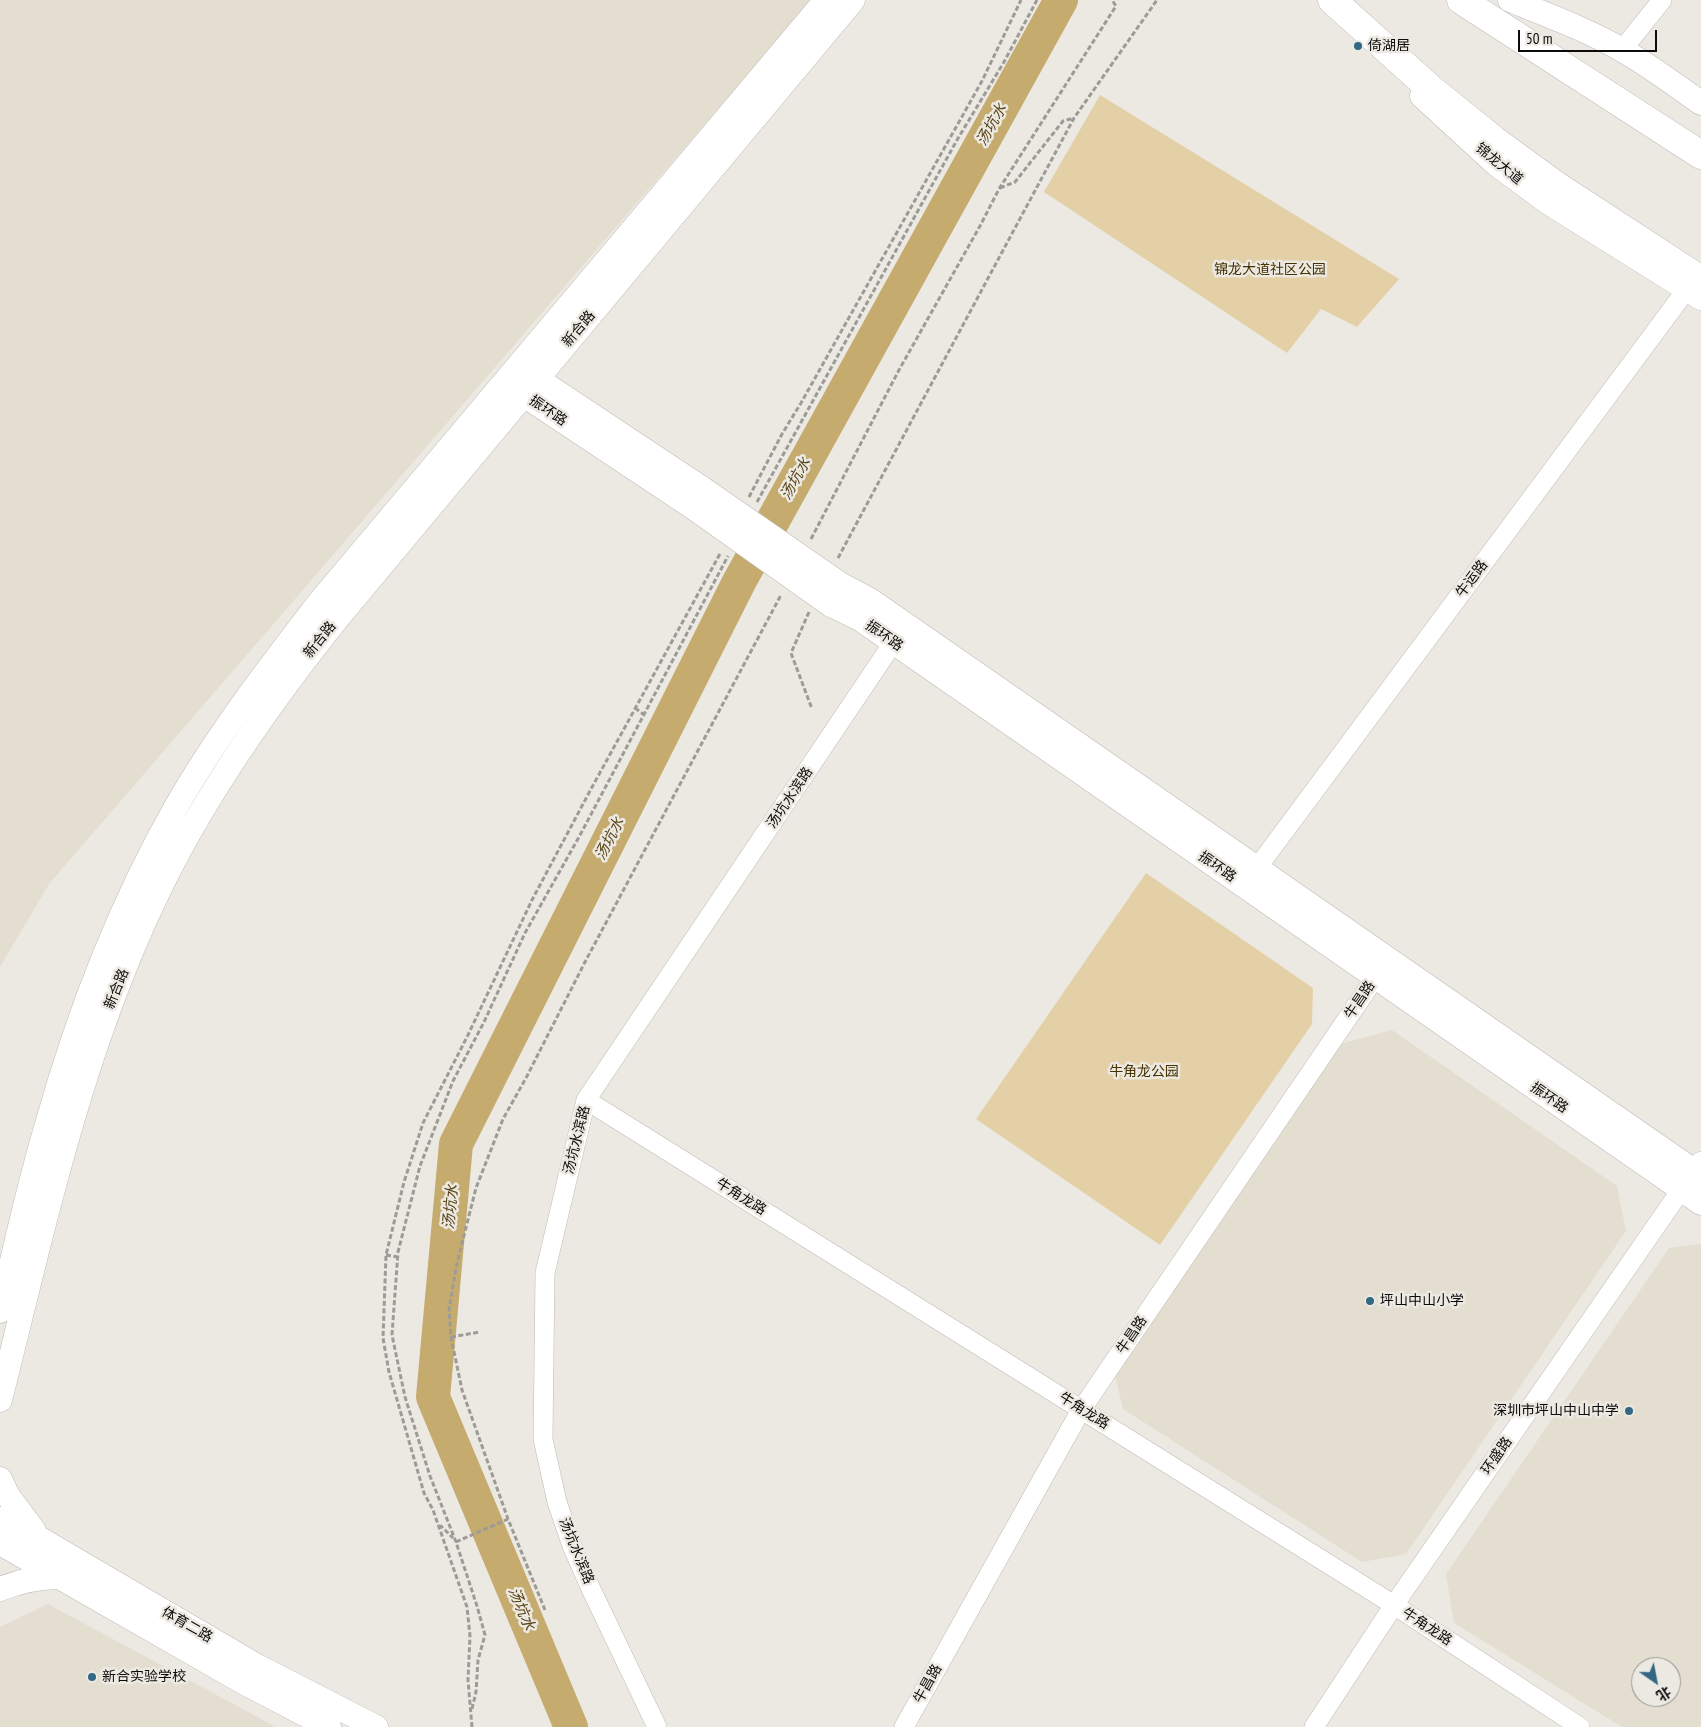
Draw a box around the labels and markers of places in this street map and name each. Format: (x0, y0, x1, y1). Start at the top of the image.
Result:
place label: 倚湖居 (1368, 38, 1410, 54)
marker: 倚湖居 (1352, 40, 1364, 52)
place label: 坪山中山小学 (1380, 1293, 1464, 1309)
marker: 坪山中山小学 (1364, 1295, 1376, 1307)
place label: 深圳市坪山中山中学 (1493, 1403, 1619, 1419)
marker: 深圳市坪山中山中学 (1623, 1405, 1635, 1417)
place label: 新合实验学校 (102, 1669, 186, 1685)
marker: 新合实验学校 (86, 1671, 98, 1683)

